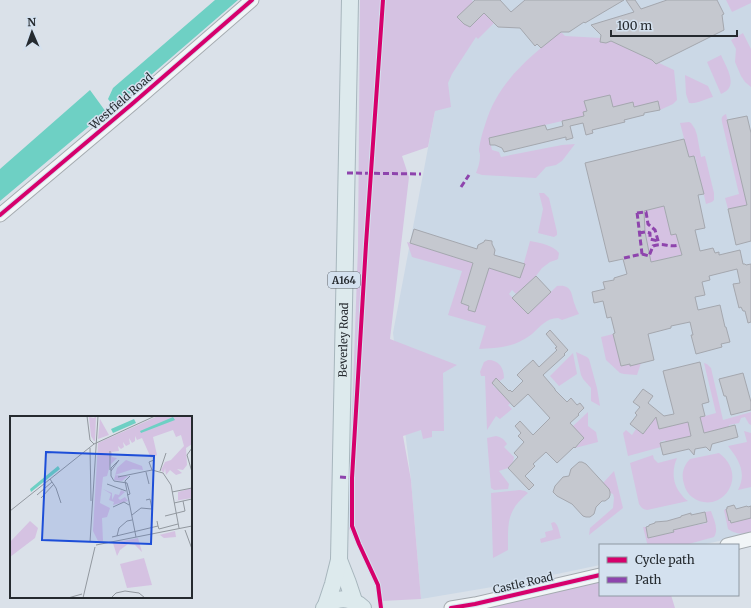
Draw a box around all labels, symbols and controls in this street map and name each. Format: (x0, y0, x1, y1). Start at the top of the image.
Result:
north arrow (12, 12, 52, 52)
scale bar (611, 12, 737, 38)
text: N (27, 15, 37, 29)
text: 100 m (617, 18, 652, 33)
street label: Westfield Road (86, 70, 156, 133)
road number: A164 (328, 272, 360, 288)
street label: Beverley Road (336, 302, 351, 378)
inset map (10, 416, 192, 598)
legend (599, 544, 739, 596)
text: Cycle path (635, 552, 695, 567)
street label: Castle Road (492, 569, 555, 597)
text: Path (635, 572, 661, 587)

